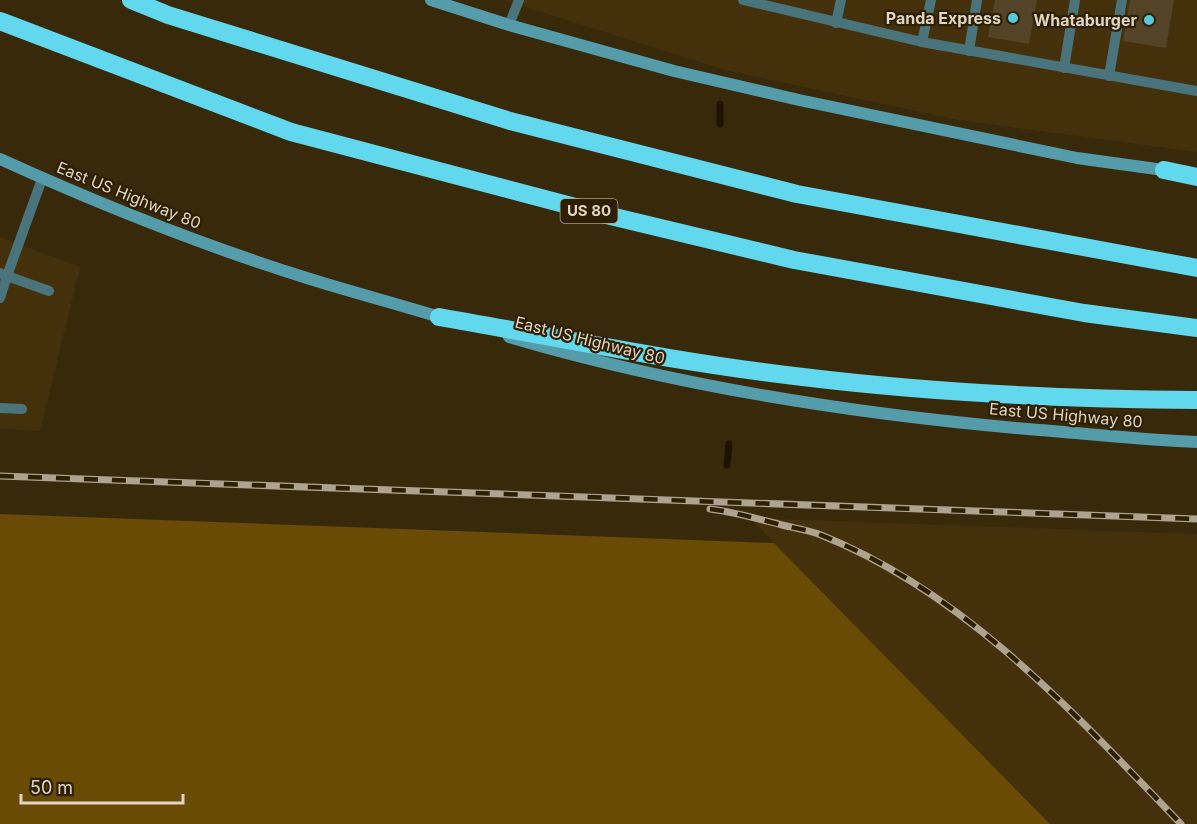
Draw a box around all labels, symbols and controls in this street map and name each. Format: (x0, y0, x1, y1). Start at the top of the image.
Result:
place label: Panda Express (886, 8, 1001, 28)
place label: Whataburger (1034, 10, 1137, 30)
marker: Panda Express (1006, 11, 1020, 25)
marker: Whataburger (1142, 13, 1156, 27)
street label: East US Highway 80 (54, 157, 204, 233)
road number: US 80 (560, 199, 618, 223)
street label: East US Highway 80 (513, 312, 667, 368)
street label: East US Highway 80 (989, 398, 1143, 432)
scale bar (21, 767, 183, 805)
text: 50 m (30, 777, 73, 798)

